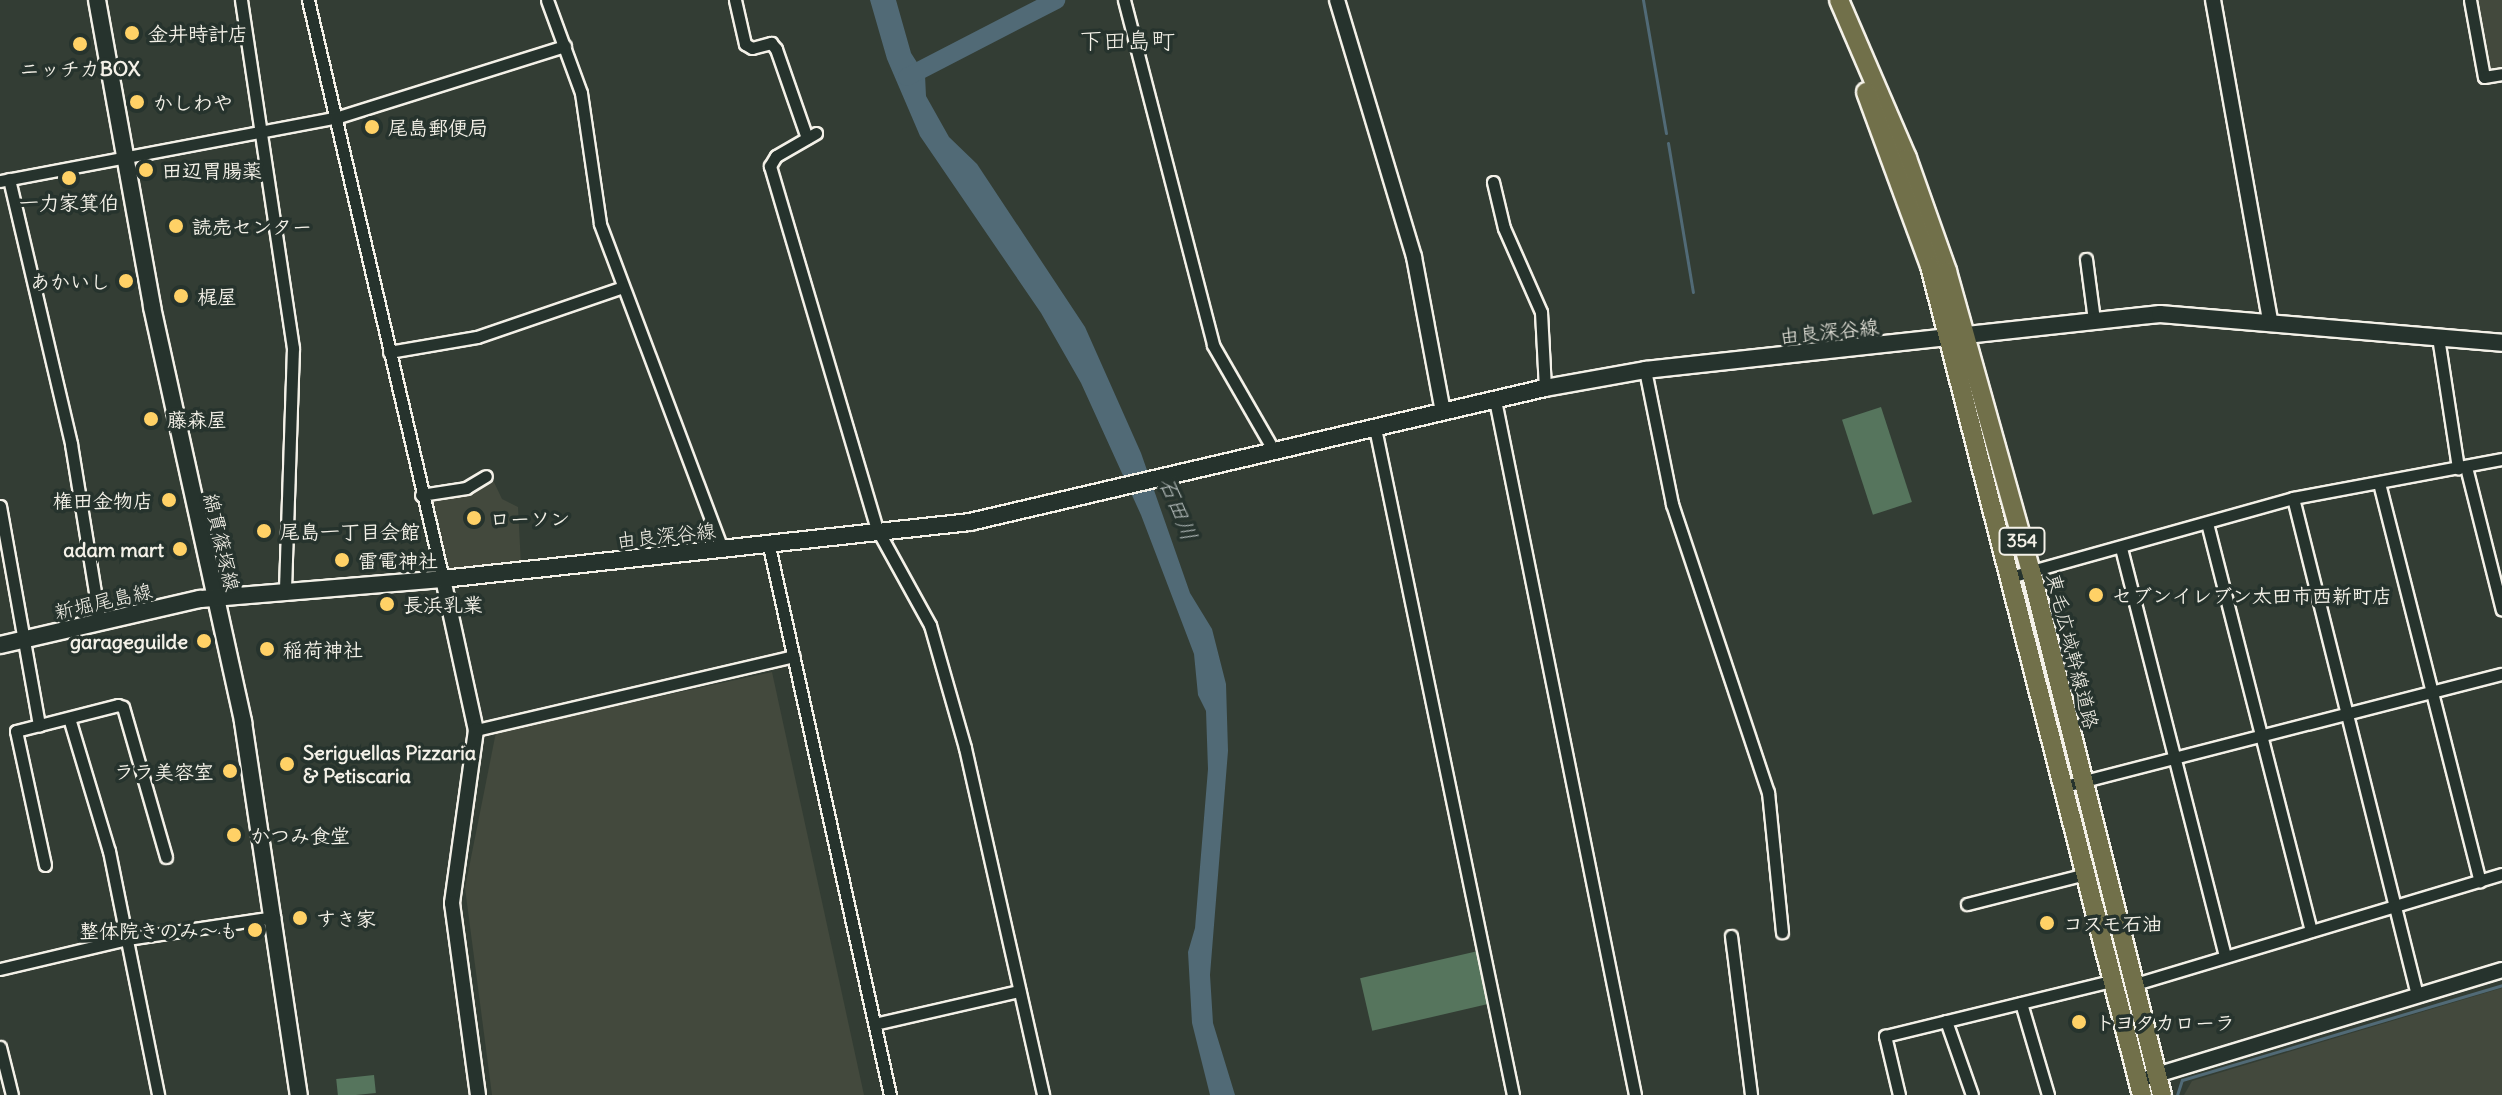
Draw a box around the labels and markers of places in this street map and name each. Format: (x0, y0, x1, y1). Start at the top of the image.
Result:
place label: 金井時計店 (148, 21, 248, 45)
marker: 金井時計店 (123, 24, 141, 42)
marker: ニッチカBOX (71, 35, 89, 53)
place label: ニッチカBOX (20, 56, 140, 80)
place label: かしわや (153, 90, 233, 114)
marker: かしわや (128, 93, 146, 111)
place label: 尾島郵便局 (388, 115, 488, 139)
marker: 尾島郵便局 (363, 118, 381, 136)
place label: 田辺胃腸薬 (162, 158, 262, 182)
marker: 田辺胃腸薬 (137, 161, 155, 179)
marker: 一力家箕伯 (60, 169, 78, 187)
place label: 一力家箕伯 (19, 190, 119, 214)
place label: 読売センター (192, 214, 312, 238)
marker: 読売センター (167, 217, 185, 235)
place label: あかいし (30, 269, 110, 293)
marker: あかいし (117, 272, 135, 290)
place label: 梶屋 (197, 284, 237, 308)
marker: 梶屋 (172, 287, 190, 305)
place label: 藤森屋 (167, 407, 227, 431)
marker: 藤森屋 (142, 410, 160, 428)
place label: 権田金物店 (53, 488, 153, 512)
marker: 権田金物店 (160, 491, 178, 509)
place label: ローソン (490, 506, 570, 530)
marker: ローソン (465, 509, 483, 527)
place label: 尾島一丁目会館 (280, 519, 420, 543)
marker: 尾島一丁目会館 (255, 522, 273, 540)
place label: adam mart (63, 537, 164, 561)
marker: adam mart (171, 540, 189, 558)
place label: 雷電神社 (358, 548, 438, 572)
marker: 雷電神社 (333, 551, 351, 569)
place label: セブンイレブン太田市西新町店 (2112, 583, 2392, 607)
marker: セブンイレブン太田市西新町店 (2087, 586, 2105, 604)
place label: 長浜乳業 (403, 592, 483, 616)
marker: 長浜乳業 (378, 595, 396, 613)
place label: garageguilde (70, 629, 188, 653)
marker: garageguilde (195, 632, 213, 650)
place label: 稲荷神社 (283, 637, 363, 661)
marker: 稲荷神社 (258, 640, 276, 658)
place label: Seriguellas Pizzaria & Petiscaria (303, 740, 476, 787)
marker: Seriguellas Pizzaria & Petiscaria (278, 755, 296, 773)
place label: ララ美容室 (114, 759, 214, 783)
marker: ララ美容室 (221, 762, 239, 780)
place label: かつみ食堂 (250, 823, 350, 847)
marker: かつみ食堂 (225, 826, 243, 844)
place label: すき家 (316, 906, 376, 930)
marker: すき家 (291, 909, 309, 927)
place label: コスモ石油 (2063, 911, 2163, 935)
marker: コスモ石油 (2038, 914, 2056, 932)
place label: 整体院きのみ〜も (79, 918, 239, 942)
marker: 整体院きのみ〜も (246, 921, 264, 939)
place label: トヨタカローラ (2095, 1010, 2235, 1034)
marker: トヨタカローラ (2070, 1013, 2088, 1031)

